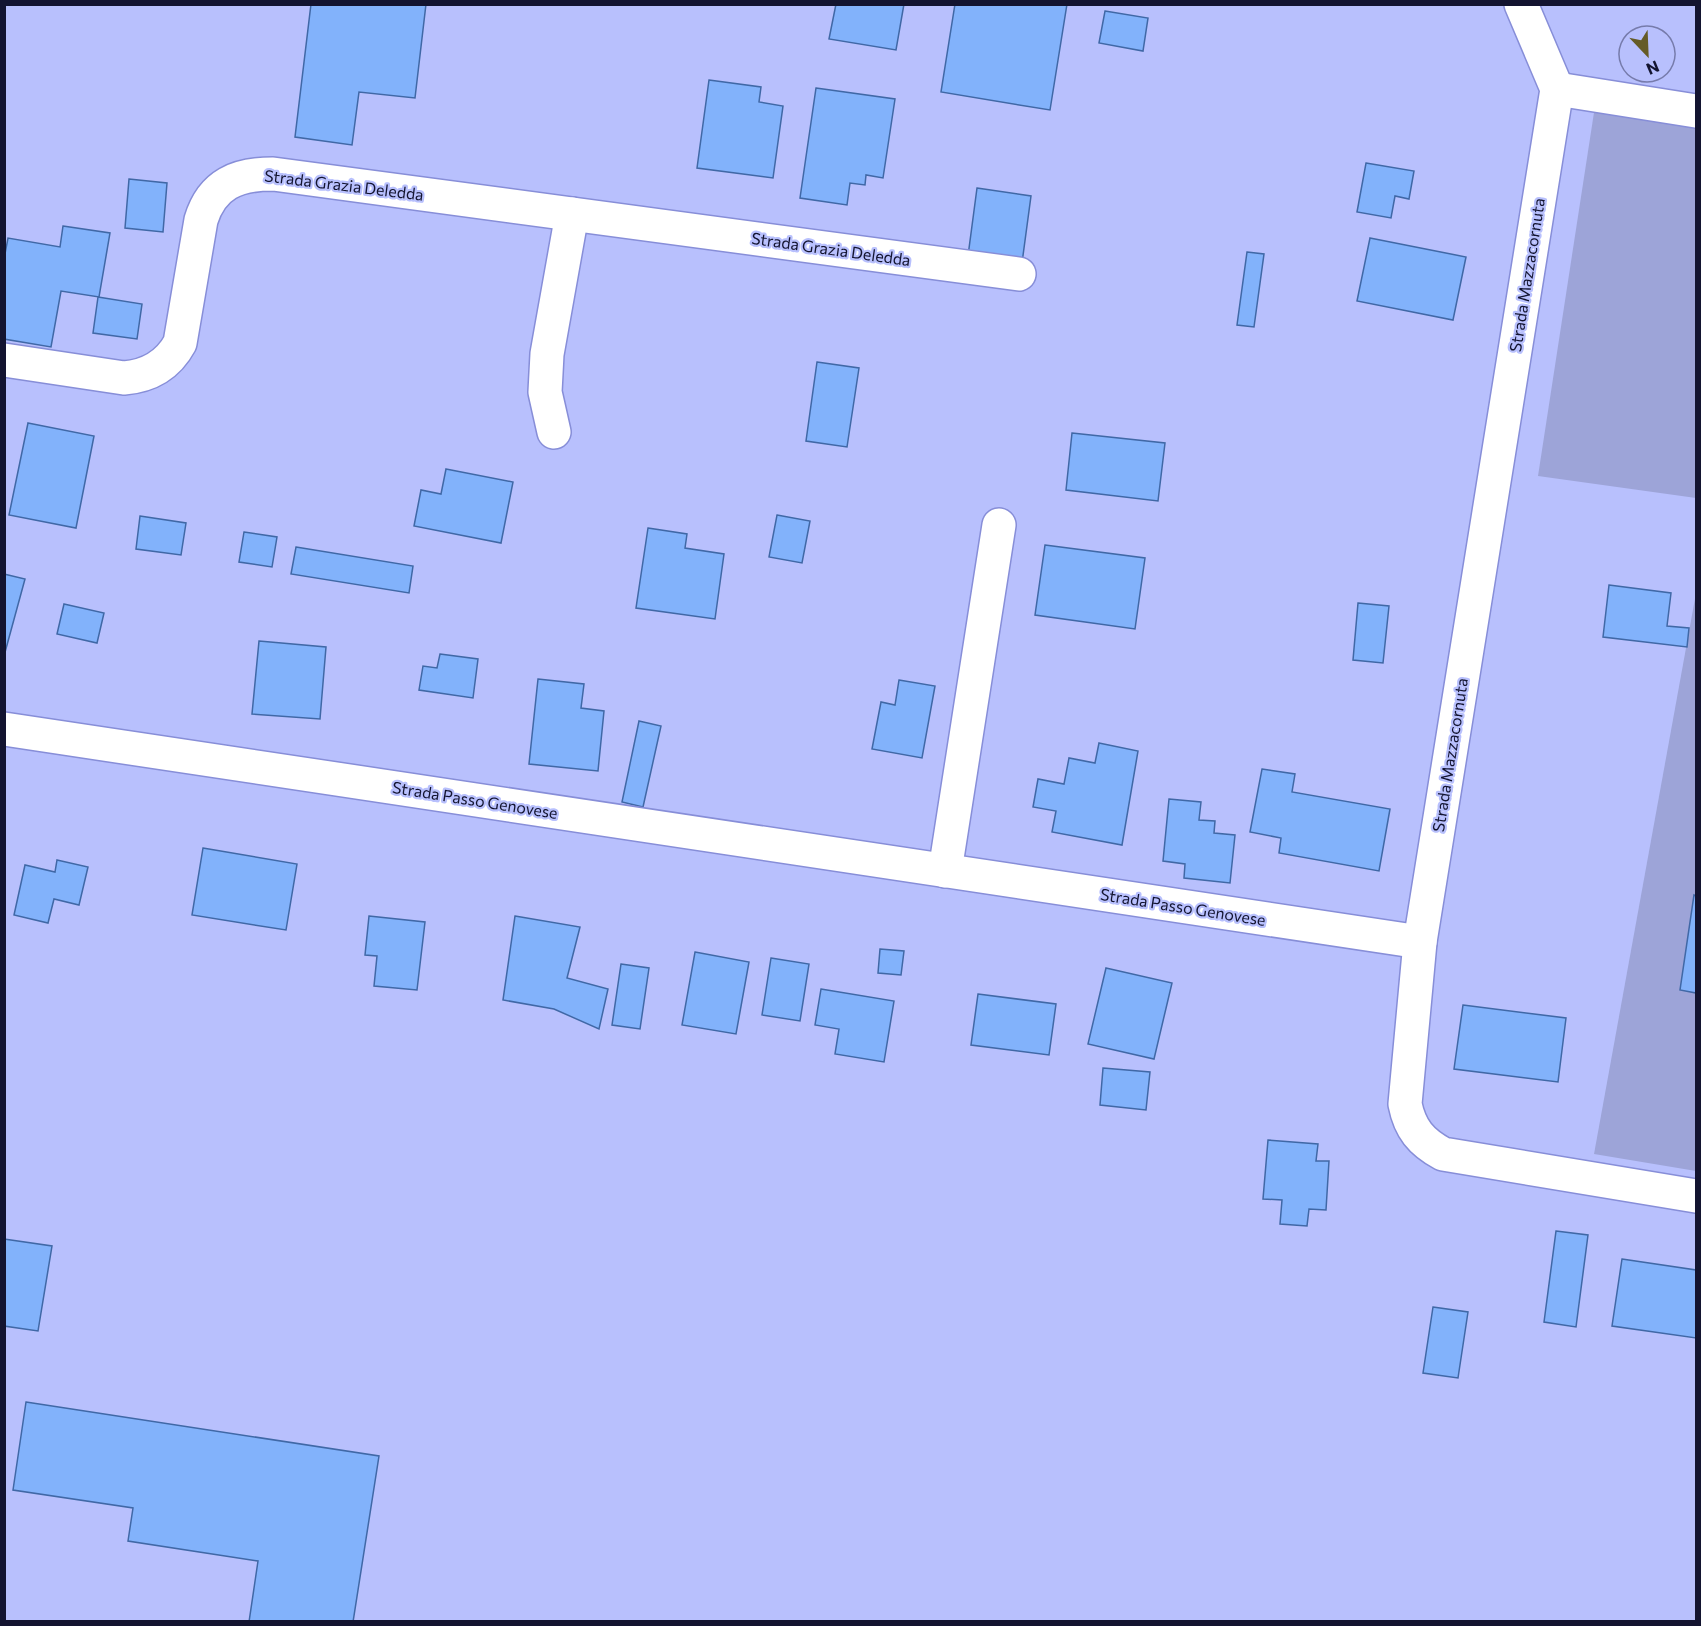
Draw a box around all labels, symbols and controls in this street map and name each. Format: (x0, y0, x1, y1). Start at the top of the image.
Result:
north arrow (1617, 24, 1677, 84)
text: N (1644, 57, 1662, 79)
street label: Strada Grazia Deledda (263, 165, 425, 204)
street label: Strada Mazzacornuta (1505, 197, 1548, 353)
street label: Strada Grazia Deledda (750, 228, 912, 269)
street label: Strada Mazzacornuta (1428, 677, 1471, 833)
street label: Strada Passo Genovese (391, 777, 559, 822)
street label: Strada Passo Genovese (1099, 884, 1267, 929)

